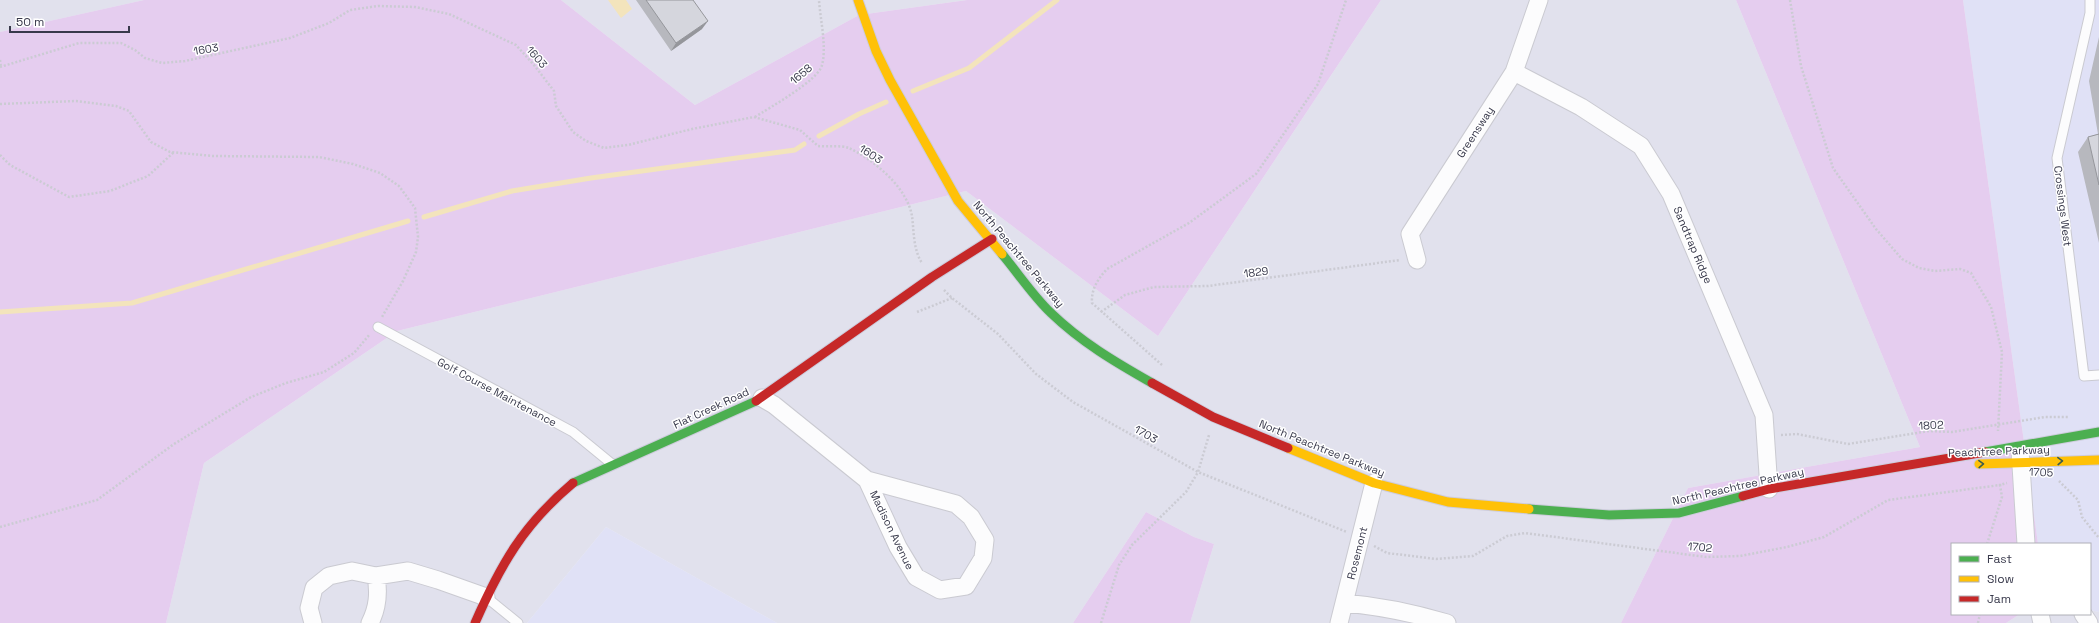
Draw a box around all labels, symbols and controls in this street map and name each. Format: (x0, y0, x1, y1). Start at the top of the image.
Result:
scale bar (10, 8, 129, 34)
text: 50 m (16, 14, 44, 30)
street label: 1603 (192, 40, 220, 58)
street label: 1603 (524, 43, 551, 71)
street label: 1658 (787, 61, 815, 87)
street label: Greensway (1453, 104, 1497, 160)
street label: 1603 (857, 141, 886, 167)
street label: Crossings West (2051, 165, 2075, 247)
street label: North Peachtree Parkway (970, 198, 1068, 310)
street label: Sandtrap Ridge (1670, 204, 1716, 286)
street label: 1829 (1243, 264, 1269, 280)
street label: Golf Course Maintenance (435, 354, 559, 430)
street label: Flat Creek Road (671, 384, 751, 432)
street label: North Peachtree Parkway (1257, 416, 1387, 480)
street label: 1802 (1918, 417, 1944, 433)
street label: 1703 (1132, 422, 1160, 446)
street label: Peachtree Parkway (1948, 442, 2050, 460)
one-way arrow (2057, 457, 2063, 465)
one-way arrow (1978, 459, 1984, 468)
street label: North Peachtree Parkway (1671, 464, 1805, 508)
street label: 1705 (2029, 465, 2054, 479)
street label: Madison Avenue (867, 488, 917, 572)
street label: Rosemont (1344, 525, 1370, 581)
street label: 1702 (1687, 539, 1713, 555)
legend (1951, 543, 2091, 615)
text: Fast (1987, 551, 2012, 567)
text: Slow (1987, 571, 2014, 587)
text: Jam (1987, 591, 2011, 607)

